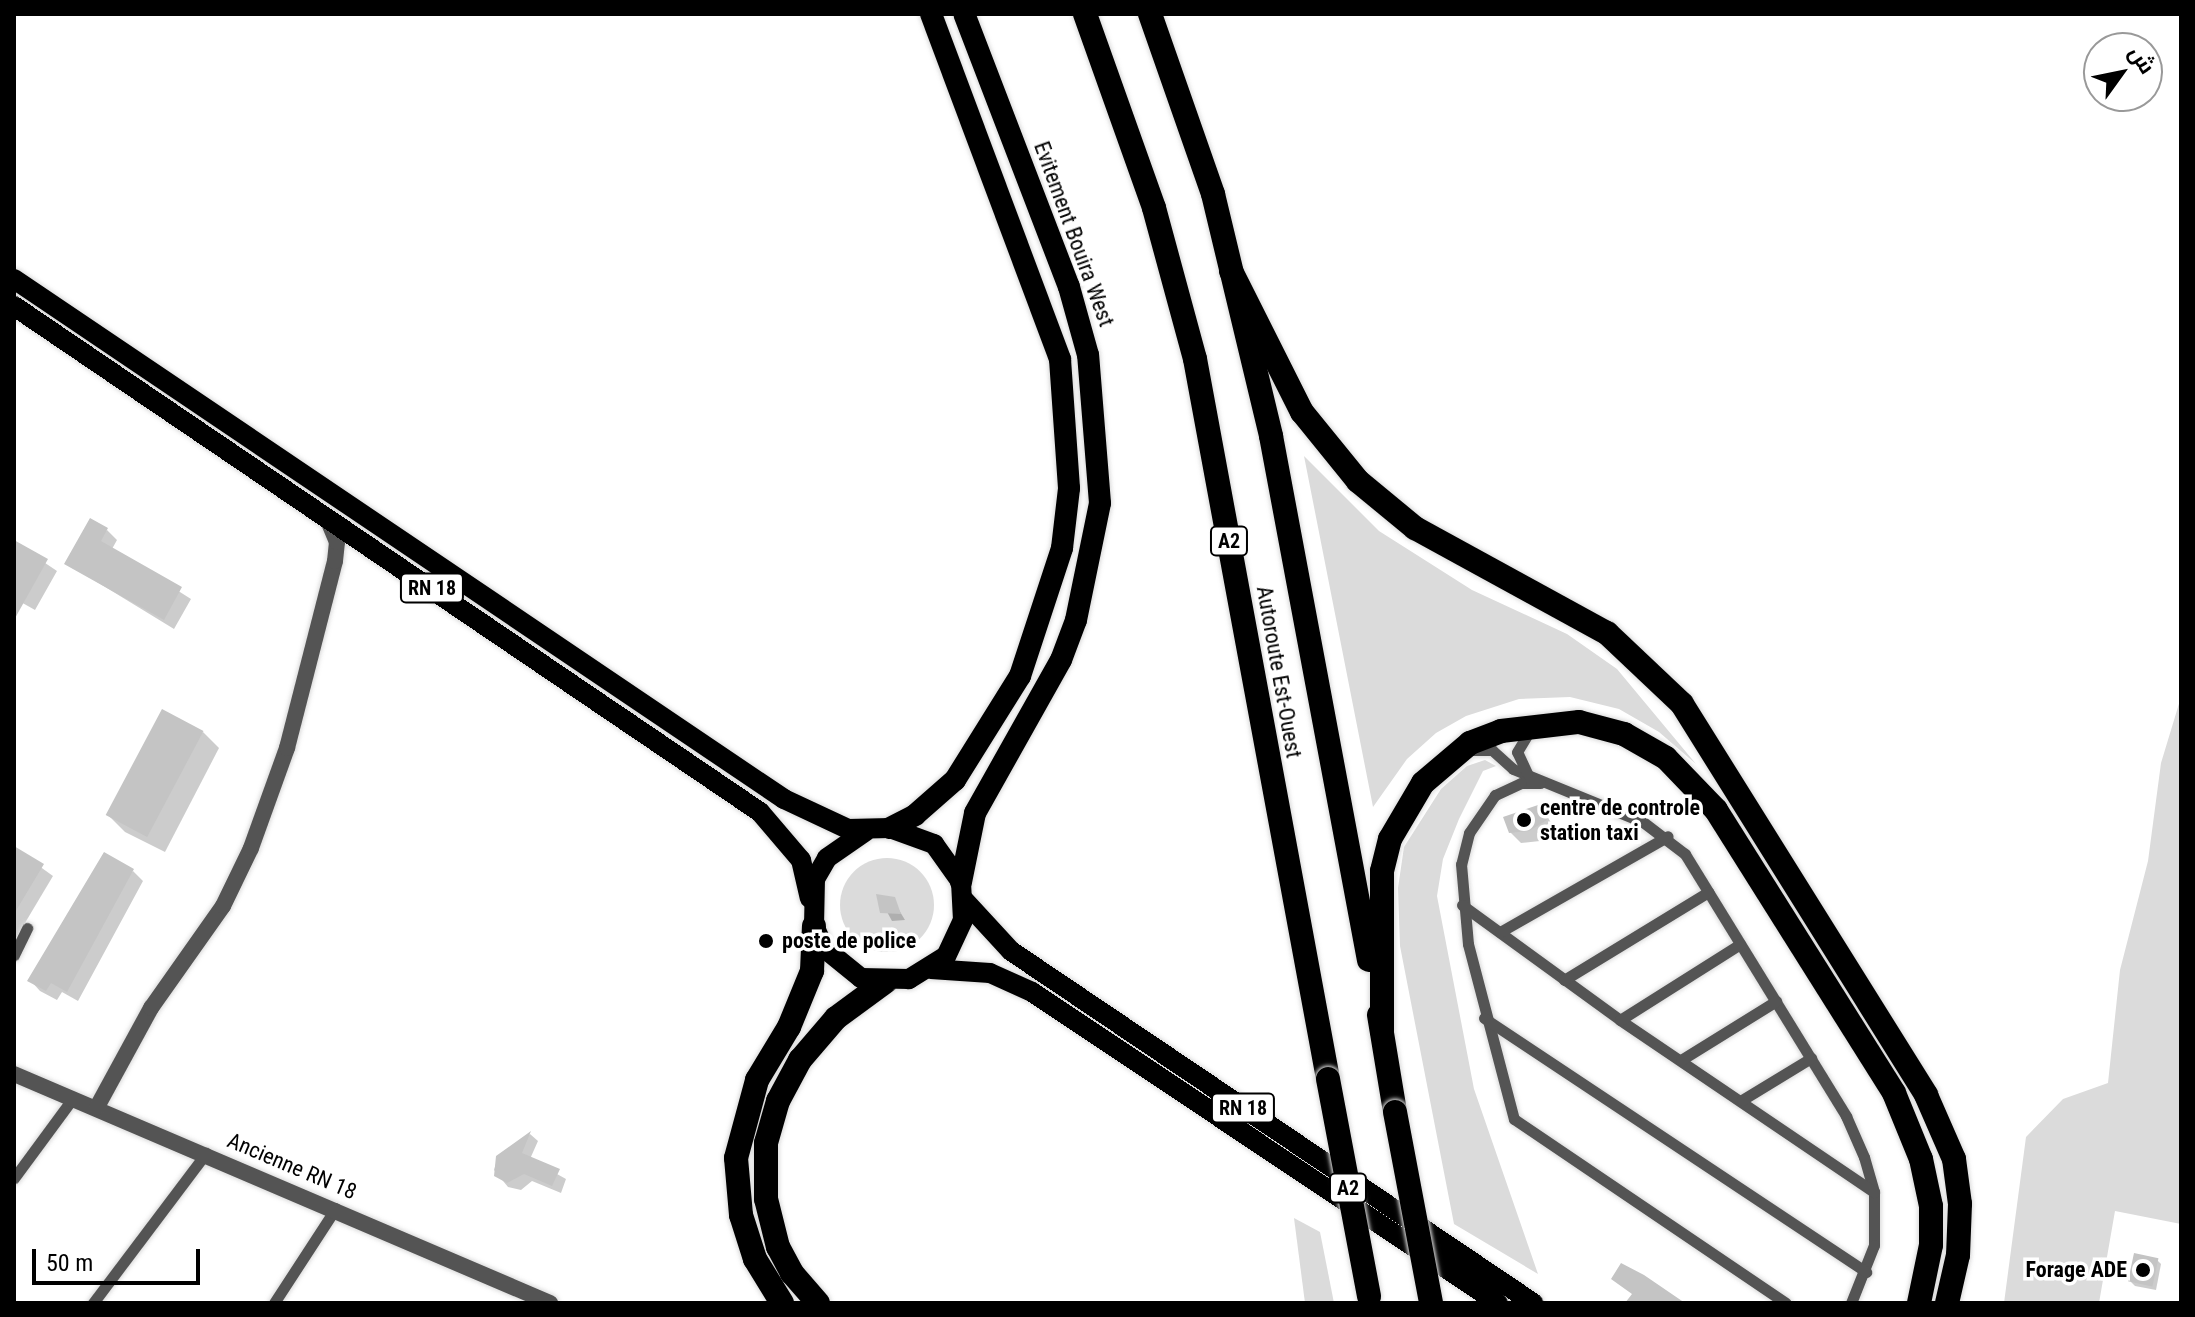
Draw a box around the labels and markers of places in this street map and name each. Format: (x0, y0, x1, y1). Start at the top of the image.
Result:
place label: centre de controle station taxi (1540, 794, 1700, 846)
marker: centre de controle station taxi (1515, 811, 1533, 829)
place label: poste de police (782, 928, 916, 954)
marker: poste de police (757, 932, 775, 950)
place label: Forage ADE (2025, 1257, 2127, 1283)
marker: Forage ADE (2134, 1261, 2152, 1279)

